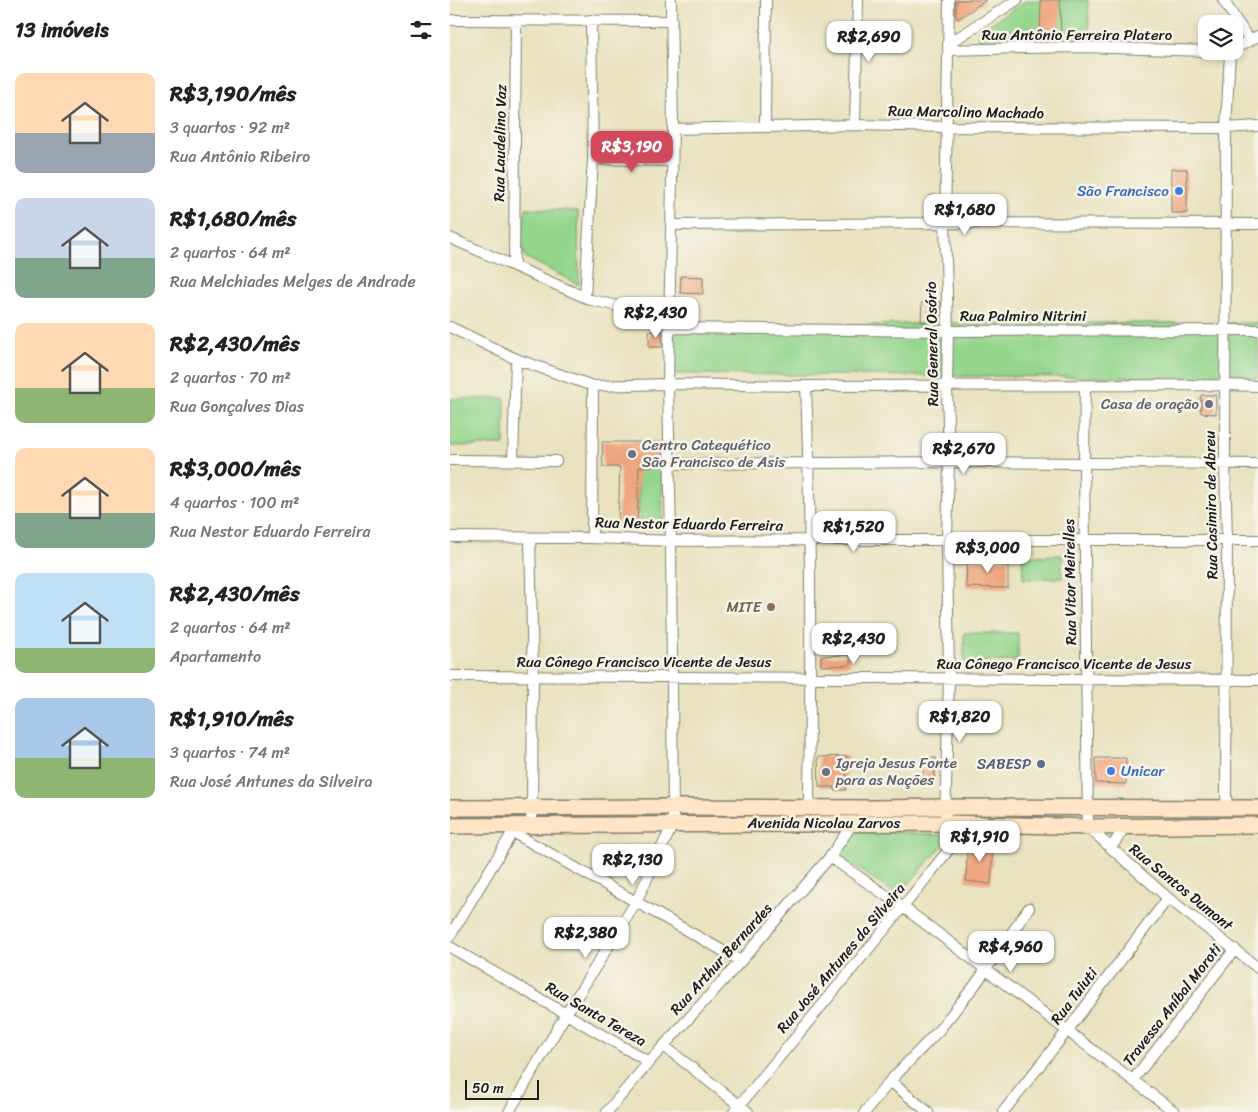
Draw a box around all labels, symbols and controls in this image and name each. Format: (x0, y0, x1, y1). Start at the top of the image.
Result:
text: 13 imóveis (15, 11, 109, 49)
map controls (1198, 15, 1243, 60)
button: layers (1198, 15, 1243, 60)
icon: filters (407, 16, 435, 44)
pin: R$2,690 (823, 20, 915, 63)
text: R$2,690 (837, 22, 901, 51)
street label: Rua Antônio Ferreira Platero (982, 22, 1173, 48)
text: R$3,190/mês (170, 75, 296, 113)
street label: Rua Laudelino Vaz (486, 83, 514, 202)
icon: home (55, 93, 115, 153)
street label: Rua Marcolino Machado (888, 98, 1045, 126)
text: 3 quartos · 92 m² (170, 113, 290, 142)
pin: R$3,190 (586, 130, 678, 173)
text: R$3,190 (602, 132, 662, 161)
text: Rua Antônio Ribeiro (170, 142, 310, 171)
place label: São Francisco (1077, 178, 1169, 204)
marker: São Francisco (1173, 185, 1185, 197)
pin: R$1,680 (919, 194, 1011, 236)
text: R$1,680 (935, 195, 995, 224)
text: R$1,680/mês (170, 200, 296, 238)
icon: home (55, 218, 115, 278)
text: 2 quartos · 64 m² (170, 238, 291, 267)
text: Rua Melchiades Melges de Andrade (170, 267, 416, 296)
street label: Rua General Osório (918, 281, 946, 407)
pin: R$2,430 (610, 296, 702, 339)
text: R$2,430 (625, 298, 687, 327)
street label: Rua Palmiro Nitrini (960, 303, 1087, 329)
text: R$2,430/mês (170, 325, 300, 363)
icon: home (55, 343, 115, 403)
text: 2 quartos · 70 m² (170, 363, 291, 392)
place label: Casa de oração (1101, 391, 1200, 417)
text: Rua Gonçalves Dias (170, 392, 304, 421)
marker: Casa de oração (1203, 398, 1215, 410)
street label: Rua Casimiro de Abreu (1197, 430, 1225, 580)
place label: Centro Catequético São Francisco de Asis (642, 432, 785, 475)
pin: R$2,670 (918, 432, 1010, 475)
text: R$2,670 (933, 434, 995, 463)
marker: Centro Catequético São Francisco de Asis (626, 448, 638, 460)
text: R$3,000/mês (170, 450, 301, 488)
icon: home (55, 468, 115, 528)
text: 4 quartos · 100 m² (170, 488, 299, 517)
street label: Rua Nestor Eduardo Ferreira (595, 509, 784, 539)
pin: R$1,520 (808, 510, 900, 553)
text: R$1,520 (824, 512, 884, 541)
text: Rua Nestor Eduardo Ferreira (170, 517, 371, 546)
street label: Rua Vitor Meirelles (1056, 518, 1084, 645)
pin: R$3,000 (942, 532, 1034, 574)
text: R$3,000 (956, 533, 1020, 562)
text: R$2,430/mês (170, 575, 300, 613)
icon: home (55, 593, 115, 653)
place label: MITE (727, 594, 763, 620)
marker: MITE (765, 601, 777, 613)
text: 2 quartos · 64 m² (170, 613, 291, 642)
pin: R$2,430 (808, 622, 900, 665)
text: R$2,430 (823, 624, 885, 653)
text: Apartamento (170, 642, 261, 671)
street label: Rua Cônego Francisco Vicente de Jesus (517, 649, 771, 675)
street label: Rua Cônego Francisco Vicente de Jesus (937, 651, 1191, 677)
text: R$1,910/mês (170, 700, 294, 738)
pin: R$1,820 (914, 700, 1006, 743)
text: R$1,820 (930, 702, 990, 731)
icon: home (55, 718, 115, 778)
text: 3 quartos · 74 m² (170, 738, 290, 767)
place label: Igreja Jesus Fonte para as Nações (835, 750, 957, 793)
place label: SABESP (977, 751, 1031, 777)
marker: SABESP (1035, 758, 1047, 770)
place label: Unicar (1121, 758, 1165, 784)
marker: Unicar (1105, 765, 1117, 777)
marker: Igreja Jesus Fonte para as Nações (820, 766, 832, 778)
text: Rua José Antunes da Silveira (170, 767, 372, 796)
street label: Avenida Nicolau Zarvos (747, 810, 900, 836)
pin: R$1,910 (934, 820, 1026, 863)
text: R$1,910 (951, 822, 1009, 851)
street label: Rua Santos Dumont (1123, 837, 1240, 938)
pin: R$2,130 (587, 844, 679, 886)
text: R$2,130 (603, 845, 663, 874)
street label: Rua José Antunes da Silveira (770, 877, 912, 1039)
street label: Rua Arthur Bernardes (663, 896, 779, 1021)
pin: R$2,380 (540, 916, 632, 959)
text: R$2,380 (555, 918, 617, 947)
pin: R$4,960 (965, 930, 1057, 973)
text: R$4,960 (979, 932, 1043, 961)
street label: Travessa Aníbal Moroti (1116, 938, 1229, 1072)
street label: Rua Tuiuti (1044, 961, 1105, 1030)
street label: Rua Santa Tereza (540, 974, 652, 1054)
text: 50 m (472, 1076, 504, 1101)
scale bar (465, 1077, 539, 1100)

